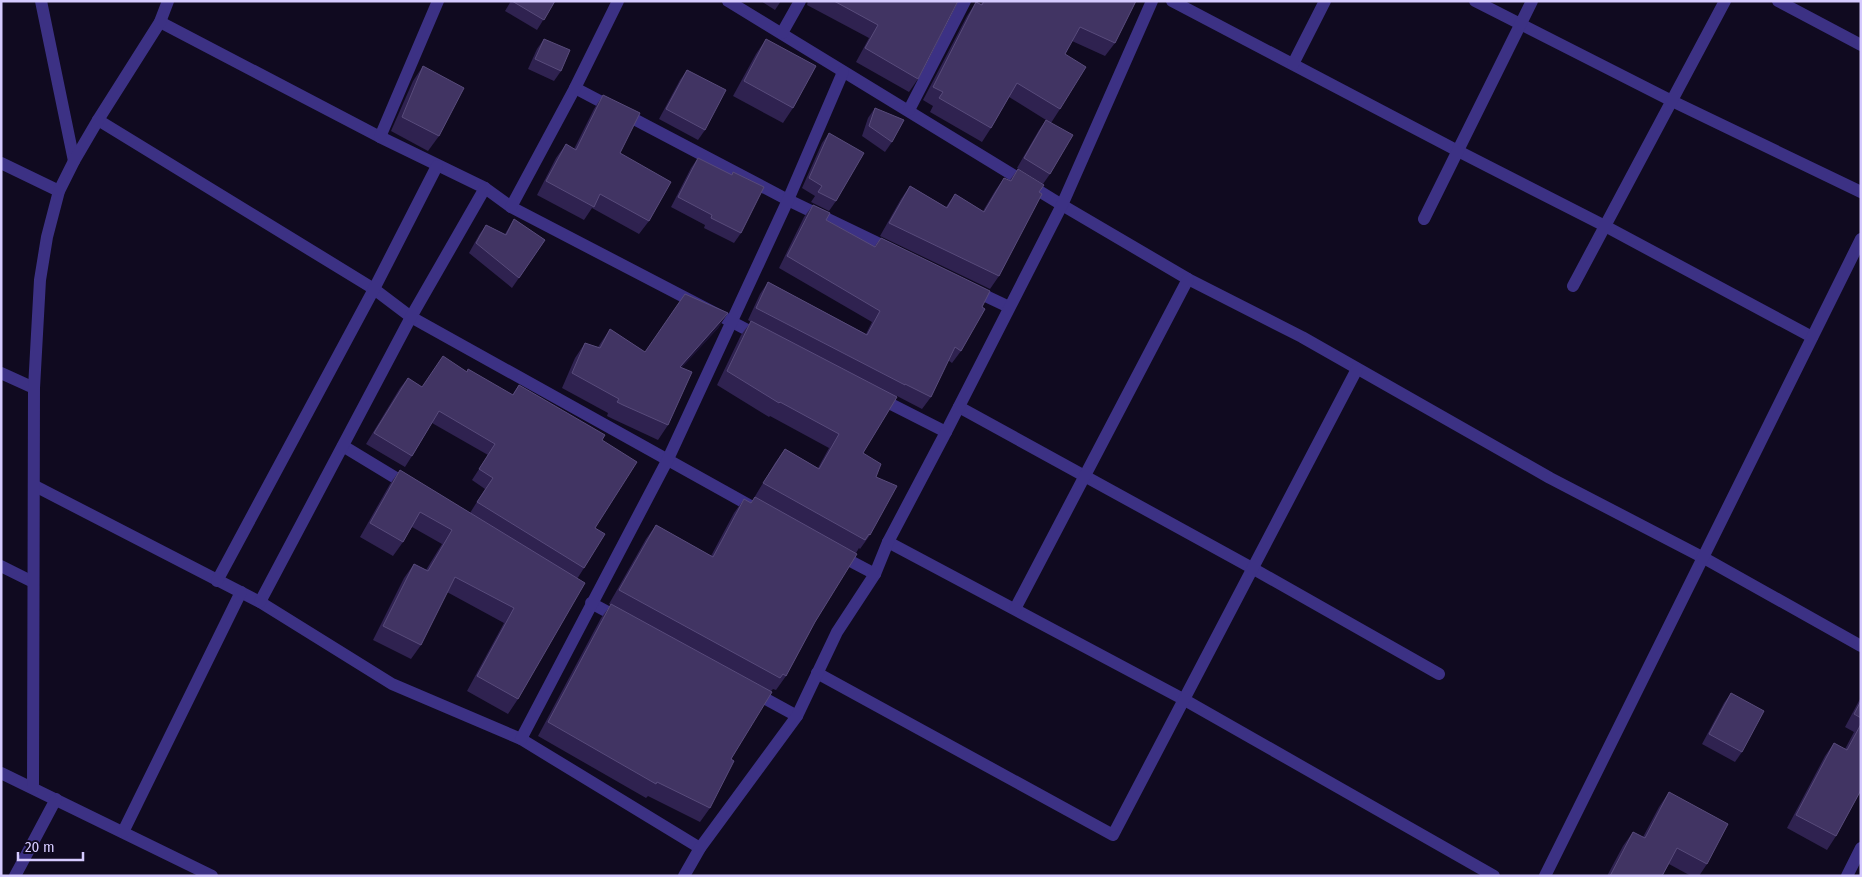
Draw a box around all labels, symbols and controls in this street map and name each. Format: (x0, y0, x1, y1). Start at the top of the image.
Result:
scale bar (18, 830, 82, 862)
text: 20 m (25, 838, 55, 856)

